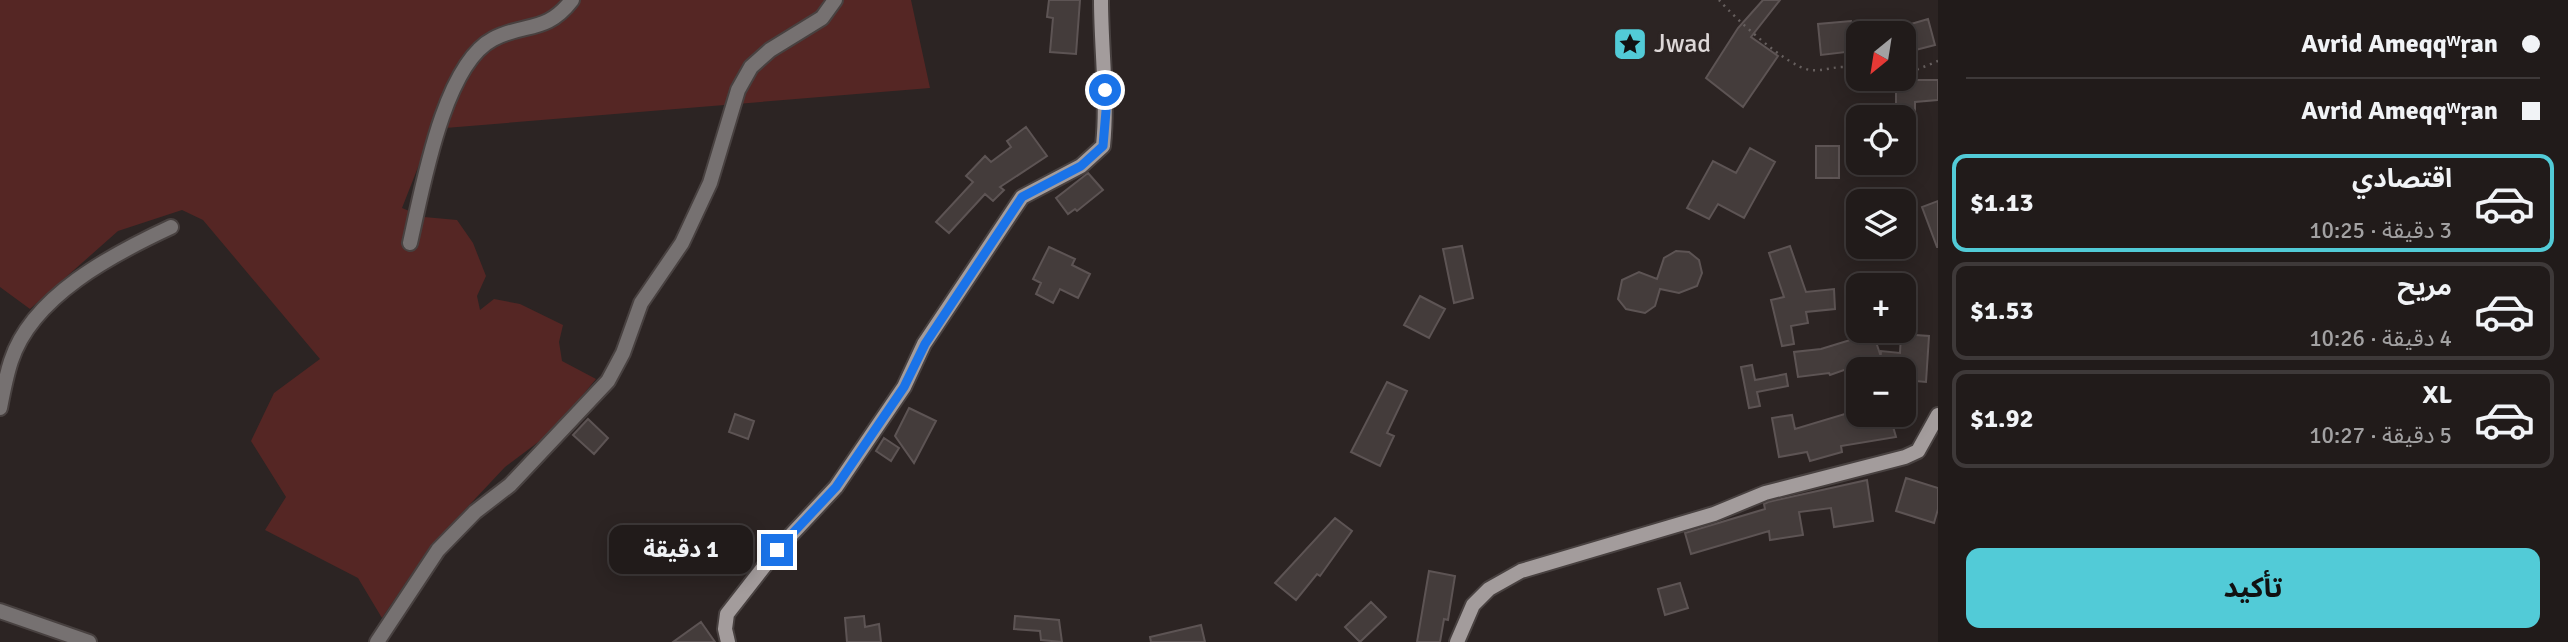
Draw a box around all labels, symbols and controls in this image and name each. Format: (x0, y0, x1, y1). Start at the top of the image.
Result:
north arrow (1846, 21, 1916, 91)
map controls (1846, 21, 1916, 427)
place icon: Jwad (1611, 25, 1649, 63)
place label: Jwad (1654, 28, 1711, 60)
text: Avrid Ameqqʷṛan (2301, 28, 2498, 60)
route start (1089, 74, 1121, 106)
text: Avrid Ameqqʷṛan (2301, 95, 2498, 127)
button: locate (1846, 105, 1916, 175)
text: اقتصادي (2352, 163, 2452, 195)
icon: car (2473, 172, 2536, 235)
text: $1.13 (1970, 187, 2034, 219)
button: layers (1846, 189, 1916, 259)
text: 3 دقيقة · 10:25 (2309, 216, 2452, 245)
text: مريح (2397, 271, 2452, 303)
button: + (1846, 273, 1916, 343)
icon: car (2473, 280, 2536, 343)
text: $1.53 (1970, 295, 2034, 327)
text: 4 دقيقة · 10:26 (2309, 324, 2452, 353)
button: − (1846, 357, 1916, 427)
text: XL (2422, 379, 2452, 411)
icon: car (2473, 388, 2536, 451)
text: $1.92 (1970, 403, 2034, 435)
text: 5 دقيقة · 10:27 (2309, 421, 2452, 450)
callout: 1 دقيقة (609, 526, 752, 574)
route end (761, 534, 793, 566)
text: 1 دقيقة (643, 535, 719, 564)
button: تأكيد (1966, 548, 2540, 628)

